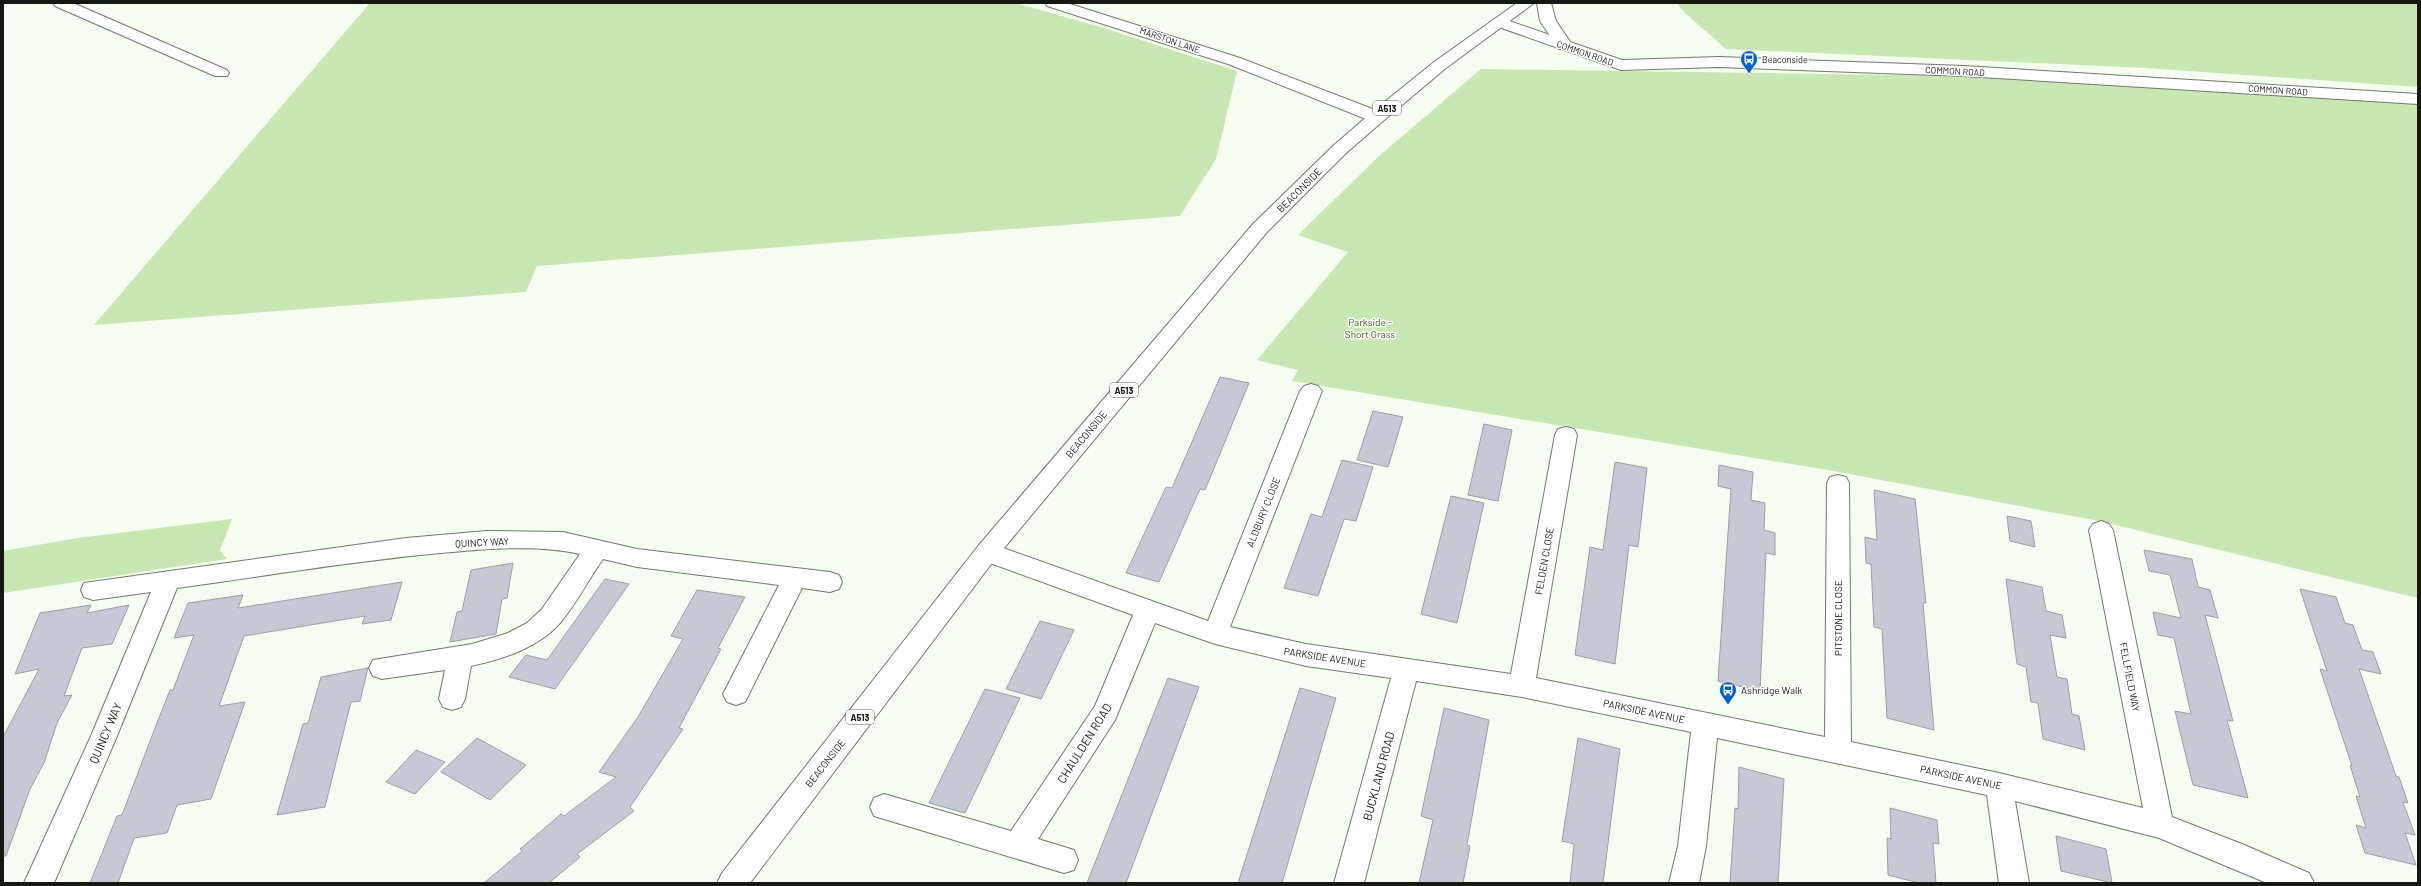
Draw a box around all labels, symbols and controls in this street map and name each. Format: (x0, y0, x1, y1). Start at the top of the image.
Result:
street label: MARSTON LANE (1138, 25, 1202, 55)
street label: COMMON ROAD (1555, 38, 1615, 68)
bus stop icon: Beaconside (1739, 49, 1759, 74)
place label: Beaconside (1762, 54, 1808, 65)
street label: COMMON ROAD (1925, 64, 1985, 78)
street label: COMMON ROAD (2248, 82, 2308, 98)
road number: A513 (1373, 101, 1401, 115)
street label: BEACONSIDE (1274, 165, 1324, 215)
park label: Parkside - Short Grass (1345, 316, 1395, 340)
road number: A513 (1110, 383, 1138, 397)
street label: BEACONSIDE (1063, 408, 1109, 460)
street label: ALDBURY CLOSE (1244, 475, 1282, 549)
street label: FELDEN CLOSE (1532, 526, 1556, 596)
street label: QUINCY WAY (455, 535, 510, 549)
street label: PITSTONE CLOSE (1832, 580, 1844, 656)
street label: FELLFIELD WAY (2117, 641, 2143, 713)
street label: PARKSIDE AVENUE (1283, 645, 1367, 669)
bus stop icon: Ashridge Walk (1718, 680, 1738, 705)
place label: Ashridge Walk (1741, 684, 1802, 696)
street label: PARKSIDE AVENUE (1602, 696, 1686, 726)
street label: QUINCY WAY (86, 700, 124, 766)
street label: CHAULDEN ROAD (1054, 700, 1114, 786)
road number: A513 (846, 710, 874, 724)
street label: BUCKLAND ROAD (1359, 730, 1397, 822)
street label: BEACONSIDE (802, 736, 848, 790)
street label: PARKSIDE AVENUE (1919, 762, 2003, 792)

